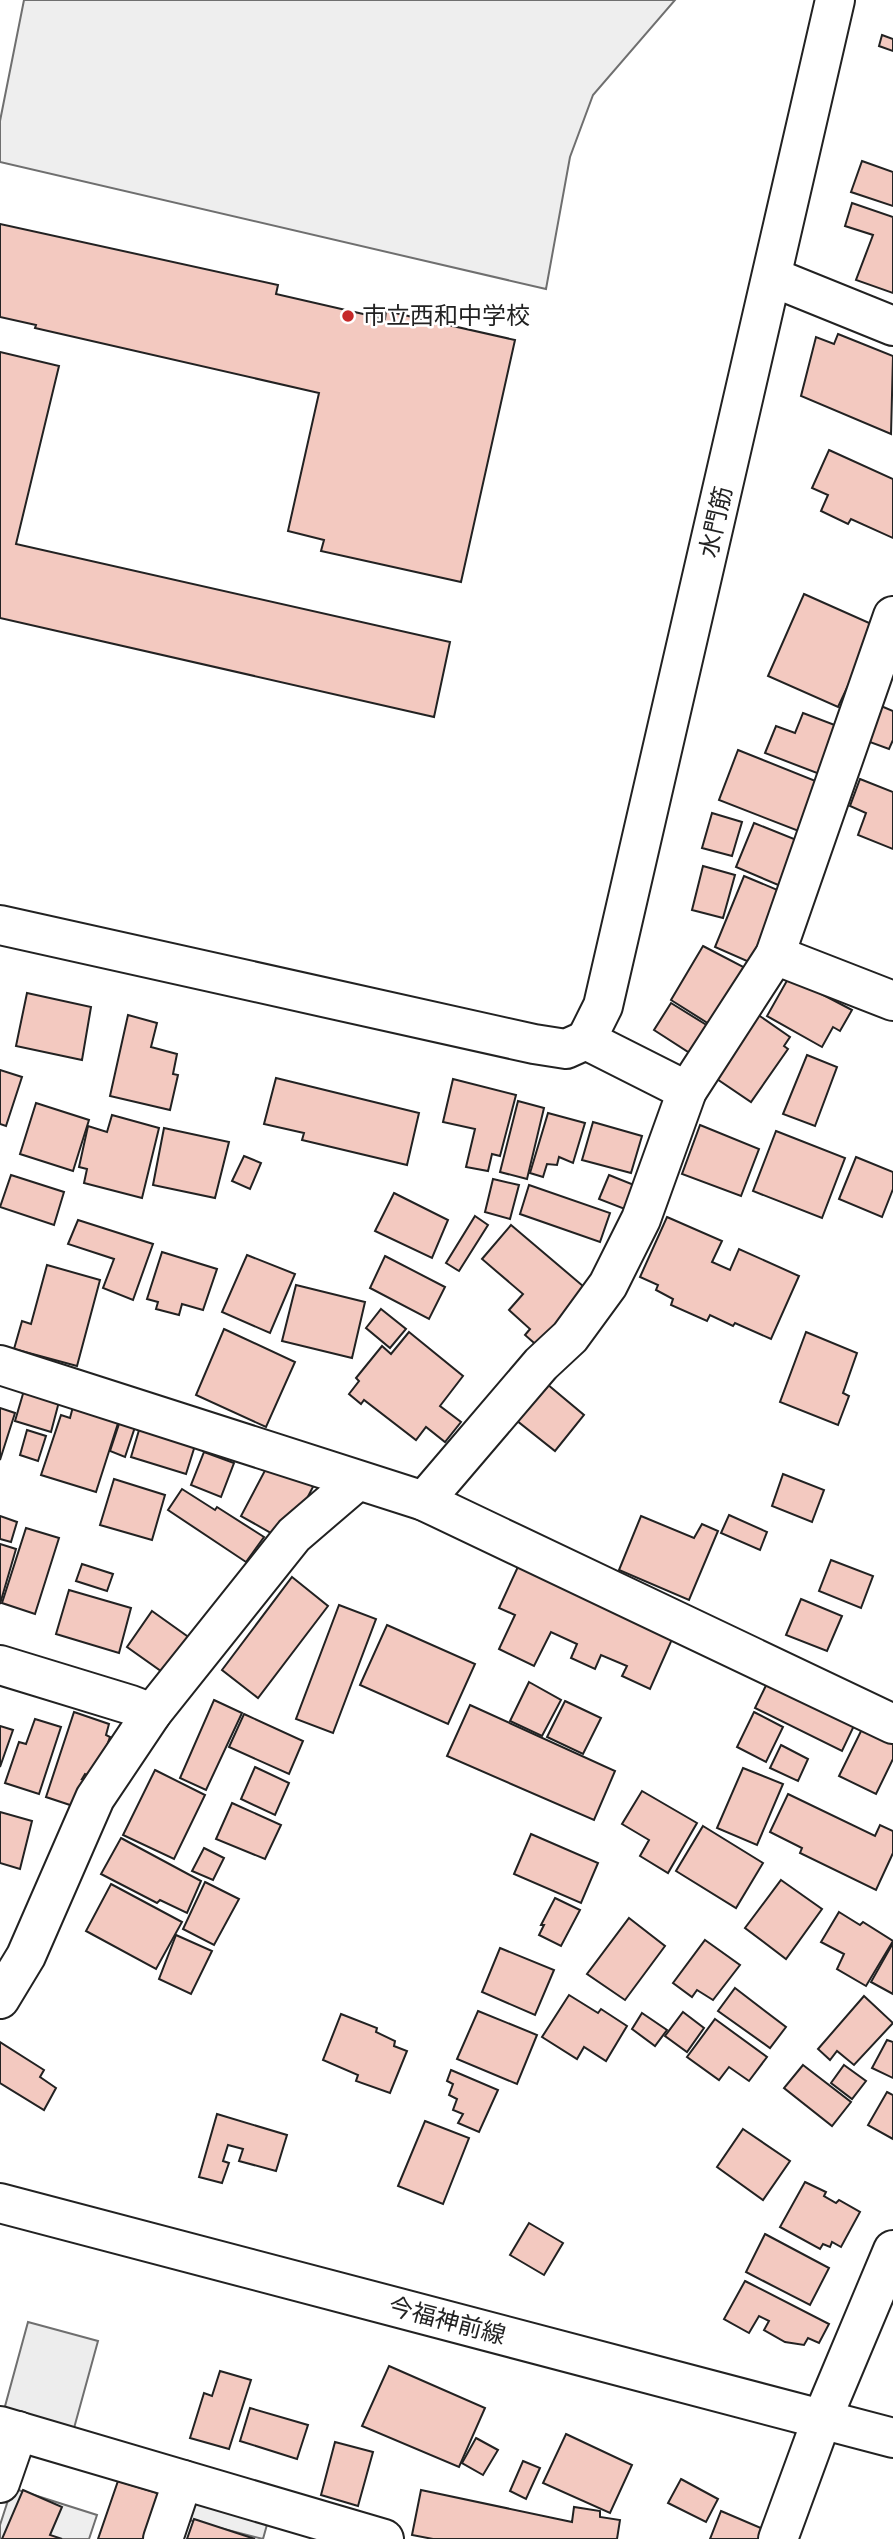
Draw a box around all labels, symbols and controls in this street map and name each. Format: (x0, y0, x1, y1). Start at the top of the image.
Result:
place label: 市立西和中学校 (362, 302, 530, 330)
marker: 市立西和中学校 (340, 308, 356, 324)
street label: 水門筋 (694, 484, 738, 560)
street label: 今福神前線 (385, 2292, 509, 2350)

